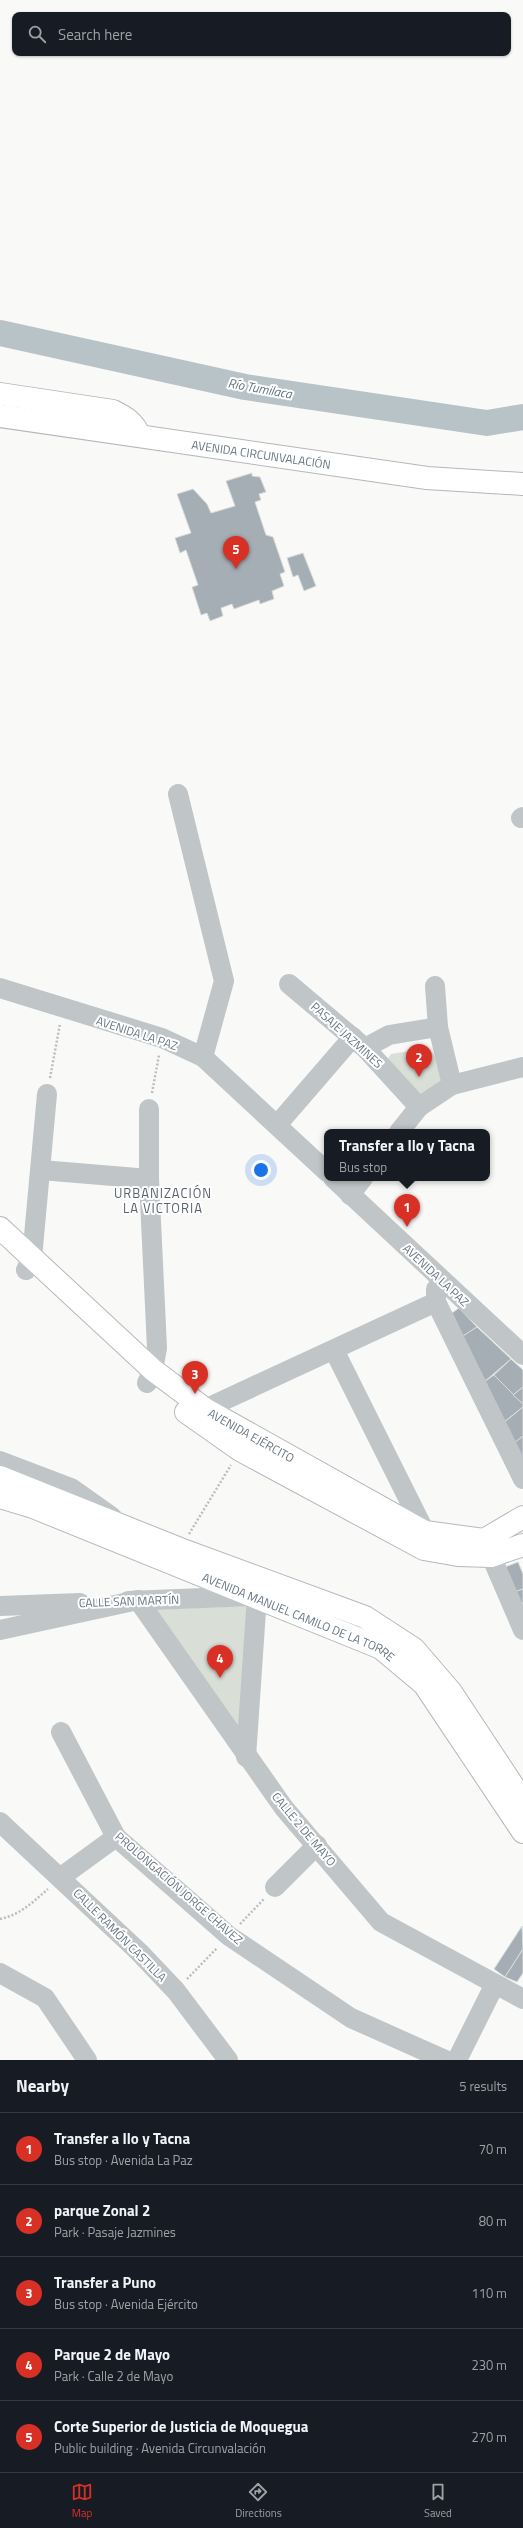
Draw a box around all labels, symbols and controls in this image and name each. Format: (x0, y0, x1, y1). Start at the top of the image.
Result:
search box (12, 12, 511, 56)
icon: search (26, 23, 48, 45)
text: Search here (58, 23, 132, 46)
water label: Río Tumilaca (226, 373, 295, 404)
street label: AVENIDA CIRCUNVALACIÓN (190, 434, 332, 473)
pin: 5 (223, 536, 249, 569)
street label: PASAJE JAZMINES (307, 997, 387, 1073)
street label: AVENIDA LA PAZ (94, 1011, 180, 1055)
pin: 2 (406, 1044, 432, 1077)
popup (324, 1129, 490, 1181)
text: Transfer a Ilo y Tacna (339, 1134, 475, 1157)
text: Bus stop (339, 1157, 387, 1177)
your location (251, 1160, 271, 1180)
district label: URBANIZACIÓN LA VICTORIA (114, 1183, 212, 1218)
pin: 1 (394, 1194, 420, 1227)
street label: AVENIDA LA PAZ (399, 1239, 473, 1311)
pin: 3 (182, 1361, 208, 1394)
street label: AVENIDA EJÉRCITO (205, 1403, 298, 1467)
street label: AVENIDA MANUEL CAMILO DE LA TORRE (200, 1567, 400, 1666)
street label: CALLE SAN MARTÍN (78, 1590, 180, 1612)
pin: 4 (207, 1645, 233, 1678)
street label: CALLE 2 DE MAYO (267, 1788, 341, 1870)
street label: PROLONGACIÓN JORGE CHAVEZ (111, 1827, 247, 1949)
street label: CALLE RAMÓN CASTILLA (69, 1884, 171, 1986)
text: Nearby (16, 2073, 69, 2099)
text: 5 results (459, 2076, 507, 2096)
text: Transfer a Ilo y Tacna (54, 2127, 190, 2150)
text: 1 (25, 2139, 33, 2159)
text: 70 m (479, 2139, 507, 2159)
text: Bus stop · Avenida La Paz (54, 2150, 193, 2170)
text: parque Zonal 2 (54, 2199, 150, 2222)
text: 2 (25, 2211, 33, 2231)
text: 80 m (479, 2211, 507, 2231)
text: Park · Pasaje Jazmines (54, 2222, 176, 2242)
text: Transfer a Puno (54, 2271, 156, 2294)
text: 3 (25, 2283, 33, 2303)
text: 110 m (471, 2283, 507, 2303)
text: Bus stop · Avenida Ejército (54, 2294, 198, 2314)
text: Parque 2 de Mayo (54, 2343, 170, 2366)
text: 4 (25, 2355, 33, 2375)
text: 230 m (471, 2355, 507, 2375)
text: Park · Calle 2 de Mayo (54, 2366, 173, 2386)
text: Corte Superior de Justicia de Moquegua (54, 2415, 309, 2438)
text: 5 (25, 2427, 33, 2447)
text: 270 m (471, 2427, 507, 2447)
text: Public building · Avenida Circunvalación (54, 2438, 266, 2458)
tab: Map (71, 2481, 93, 2521)
tab: Directions (235, 2481, 282, 2521)
tab: Saved (424, 2481, 452, 2521)

